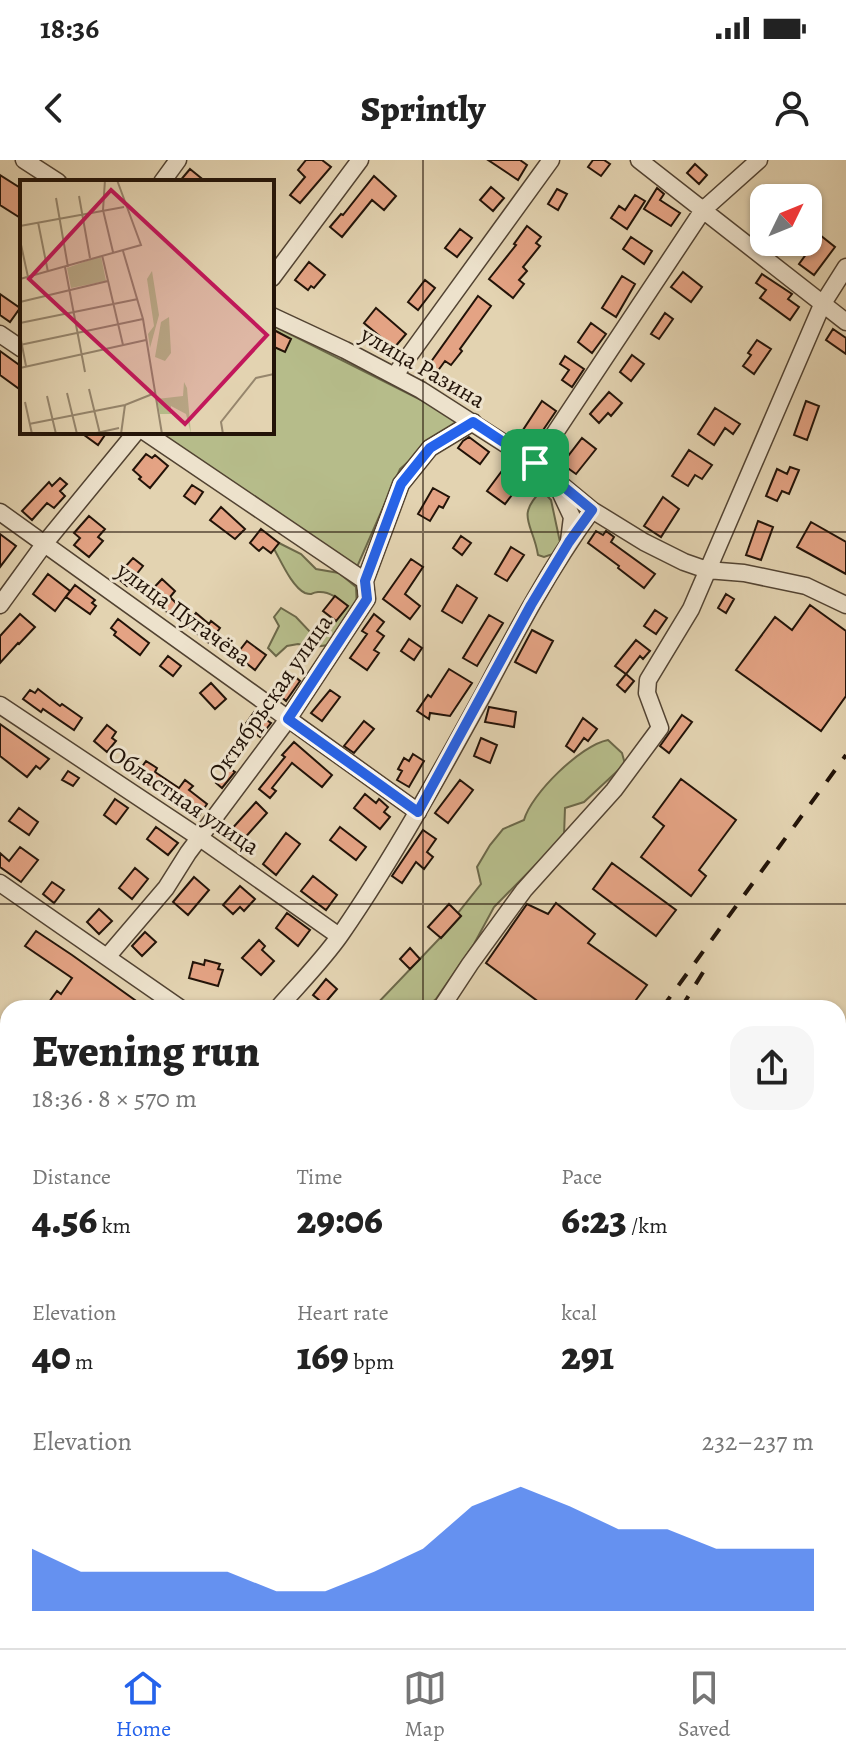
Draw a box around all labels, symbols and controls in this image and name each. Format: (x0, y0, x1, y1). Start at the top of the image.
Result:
text: 18:36 (40, 8, 99, 48)
text: Sprintly (361, 84, 485, 133)
icon: back (32, 86, 76, 130)
icon: person (770, 86, 814, 130)
inset map (20, 180, 274, 434)
north arrow (750, 184, 822, 256)
map controls (750, 184, 822, 256)
street label: улица Разина (354, 318, 491, 416)
pin (501, 429, 569, 497)
icon: arrive (513, 441, 557, 485)
street label: улица Пугачёва (109, 554, 258, 674)
street label: Октябрьская улица (200, 608, 340, 788)
street label: Областная улица (102, 738, 266, 862)
text: Evening run (32, 1021, 260, 1081)
button: share (730, 1026, 814, 1110)
text: 18:36 · 8 × 570 m (32, 1081, 197, 1116)
text: Distance (32, 1162, 111, 1192)
text: Time (297, 1162, 342, 1192)
text: Pace (561, 1162, 602, 1192)
text: 4.56 (32, 1192, 97, 1247)
text: 29:06 (297, 1192, 383, 1247)
text: 6:23 (561, 1192, 627, 1247)
text: km (97, 1211, 131, 1241)
text: /km (627, 1211, 668, 1241)
text: Elevation (32, 1298, 116, 1328)
text: Heart rate (297, 1298, 389, 1328)
text: kcal (561, 1298, 597, 1328)
text: 40 (32, 1328, 71, 1383)
text: 169 (297, 1328, 349, 1383)
text: 291 (561, 1328, 614, 1383)
text: m (71, 1347, 93, 1377)
text: bpm (349, 1347, 394, 1377)
text: Elevation (32, 1424, 132, 1459)
text: 232–237 m (702, 1424, 814, 1459)
tab: Home (116, 1666, 171, 1744)
tab: Map (403, 1666, 447, 1744)
tab: Saved (678, 1666, 730, 1744)

